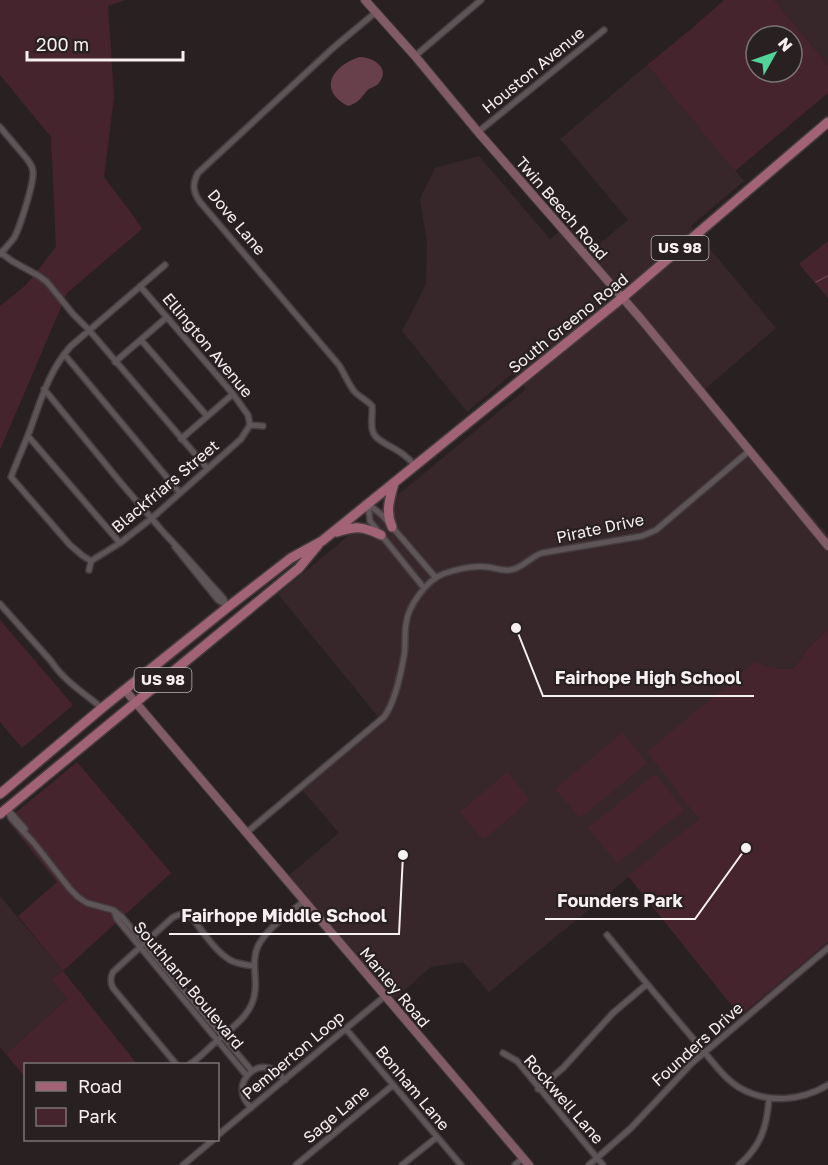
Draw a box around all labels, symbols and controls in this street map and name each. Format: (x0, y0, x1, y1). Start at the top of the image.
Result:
street label: Houston Avenue (478, 23, 588, 117)
scale bar (27, 24, 183, 62)
north arrow (744, 24, 804, 84)
text: 200 m (36, 33, 89, 55)
text: N (774, 33, 797, 55)
street label: Twin Beech Road (512, 152, 612, 264)
street label: Dove Lane (204, 185, 270, 259)
road number: US 98 (652, 236, 708, 260)
street label: South Greeno Road (504, 269, 632, 377)
street label: Ellington Avenue (158, 289, 258, 401)
street label: Blackfriars Street (107, 435, 223, 537)
street label: Pirate Drive (554, 509, 646, 547)
callout: Fairhope High School (543, 660, 754, 696)
text: Fairhope High School (555, 666, 741, 688)
road number: US 98 (134, 668, 192, 692)
callout: Founders Park (545, 883, 695, 919)
text: Founders Park (557, 889, 684, 911)
callout: Fairhope Middle School (169, 898, 399, 934)
text: Fairhope Middle School (181, 904, 387, 926)
street label: Southland Boulevard (130, 917, 248, 1053)
street label: Manley Road (356, 943, 434, 1031)
street label: Founders Drive (647, 998, 747, 1090)
street label: Pemberton Loop (238, 1006, 348, 1104)
street label: Bonham Lane (372, 1041, 454, 1135)
street label: Rockwell Lane (520, 1050, 608, 1148)
legend (24, 1063, 219, 1141)
text: Road (78, 1075, 122, 1097)
street label: Sage Lane (299, 1081, 373, 1147)
text: Park (78, 1105, 117, 1127)

